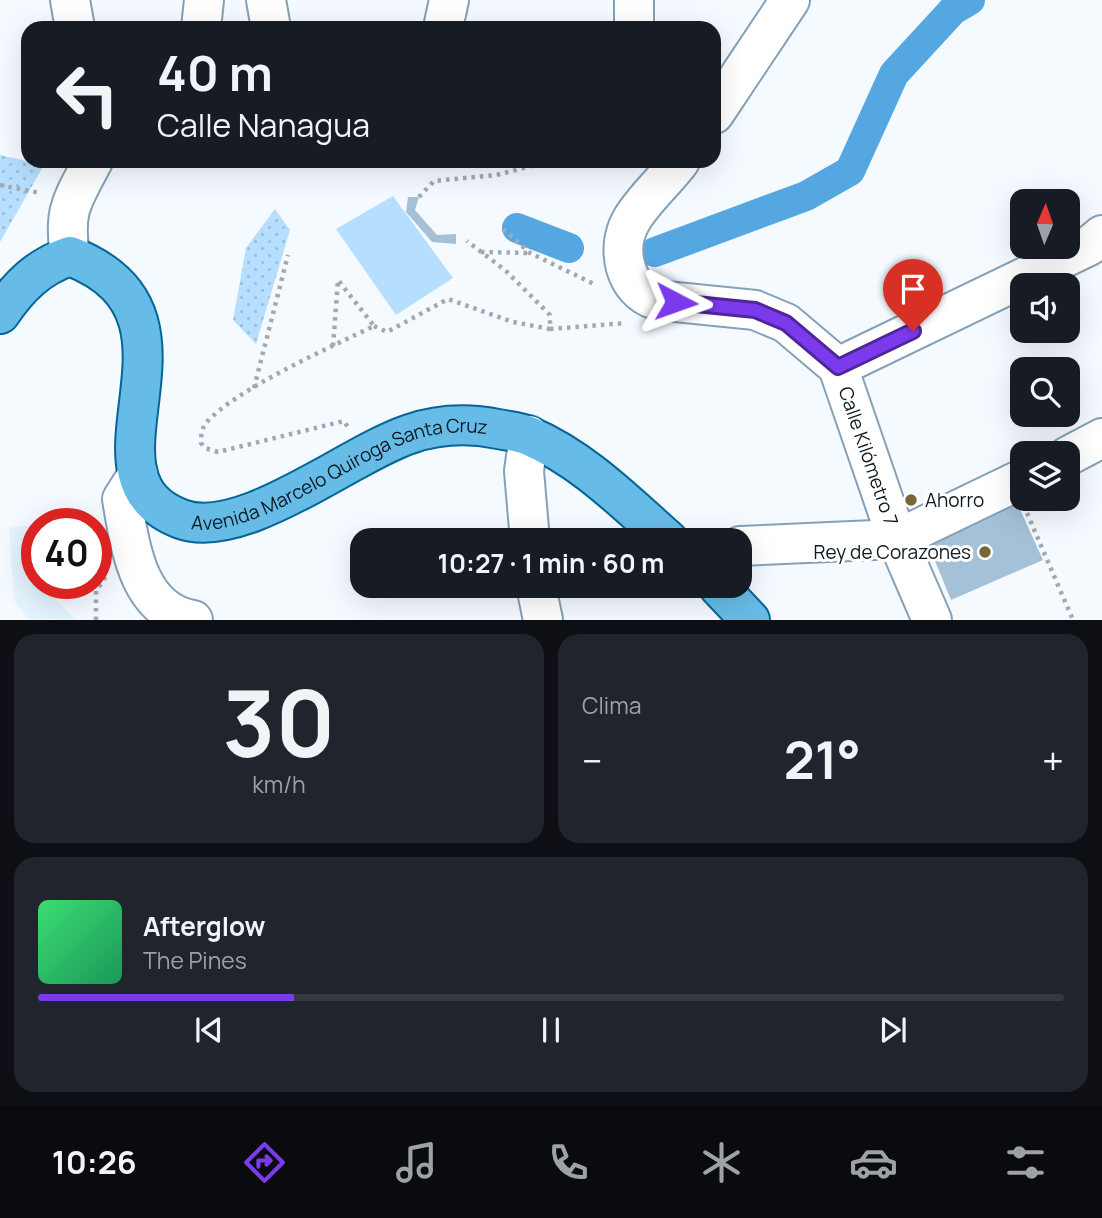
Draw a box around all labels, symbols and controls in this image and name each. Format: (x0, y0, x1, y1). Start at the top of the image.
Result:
text: 40 m (157, 39, 273, 106)
icon: left (42, 49, 133, 140)
text: Calle Nanagua (157, 103, 370, 147)
north arrow (1010, 189, 1080, 259)
map controls (1010, 189, 1080, 511)
pin (883, 259, 943, 331)
position arrow (639, 265, 713, 339)
icon: arrive (894, 270, 932, 308)
button: sound (1010, 273, 1080, 343)
button: search (1010, 357, 1080, 427)
street label: Calle Kilómetro 7 (833, 383, 904, 529)
street label: Avenida Marcelo Quiroga Santa Cruz (190, 412, 489, 536)
button: layers (1010, 441, 1080, 511)
place label: Ahorro (925, 487, 984, 513)
marker: Ahorro (903, 492, 919, 508)
speed limit sign: 40 (21, 508, 112, 599)
place label: Rey de Corazones (813, 539, 971, 565)
marker: Rey de Corazones (977, 544, 993, 560)
text: 10:27 · 1 min · 60 m (438, 545, 664, 581)
text: 30 (223, 660, 335, 784)
text: Clima (582, 689, 641, 721)
text: 21° (784, 724, 861, 795)
text: − (582, 734, 603, 786)
text: + (1042, 734, 1064, 786)
text: km/h (252, 768, 306, 800)
text: Afterglow (143, 908, 265, 944)
text: The Pines (143, 944, 247, 976)
icon: previous (190, 1011, 228, 1049)
icon: pause (532, 1011, 570, 1049)
icon: next (874, 1011, 912, 1049)
icon: directions (240, 1138, 289, 1187)
icon: music (392, 1138, 441, 1187)
icon: phone (544, 1138, 593, 1187)
icon: climate (697, 1138, 746, 1187)
icon: car (849, 1138, 898, 1187)
icon: filters (1001, 1138, 1050, 1187)
text: 10:26 (52, 1140, 137, 1184)

